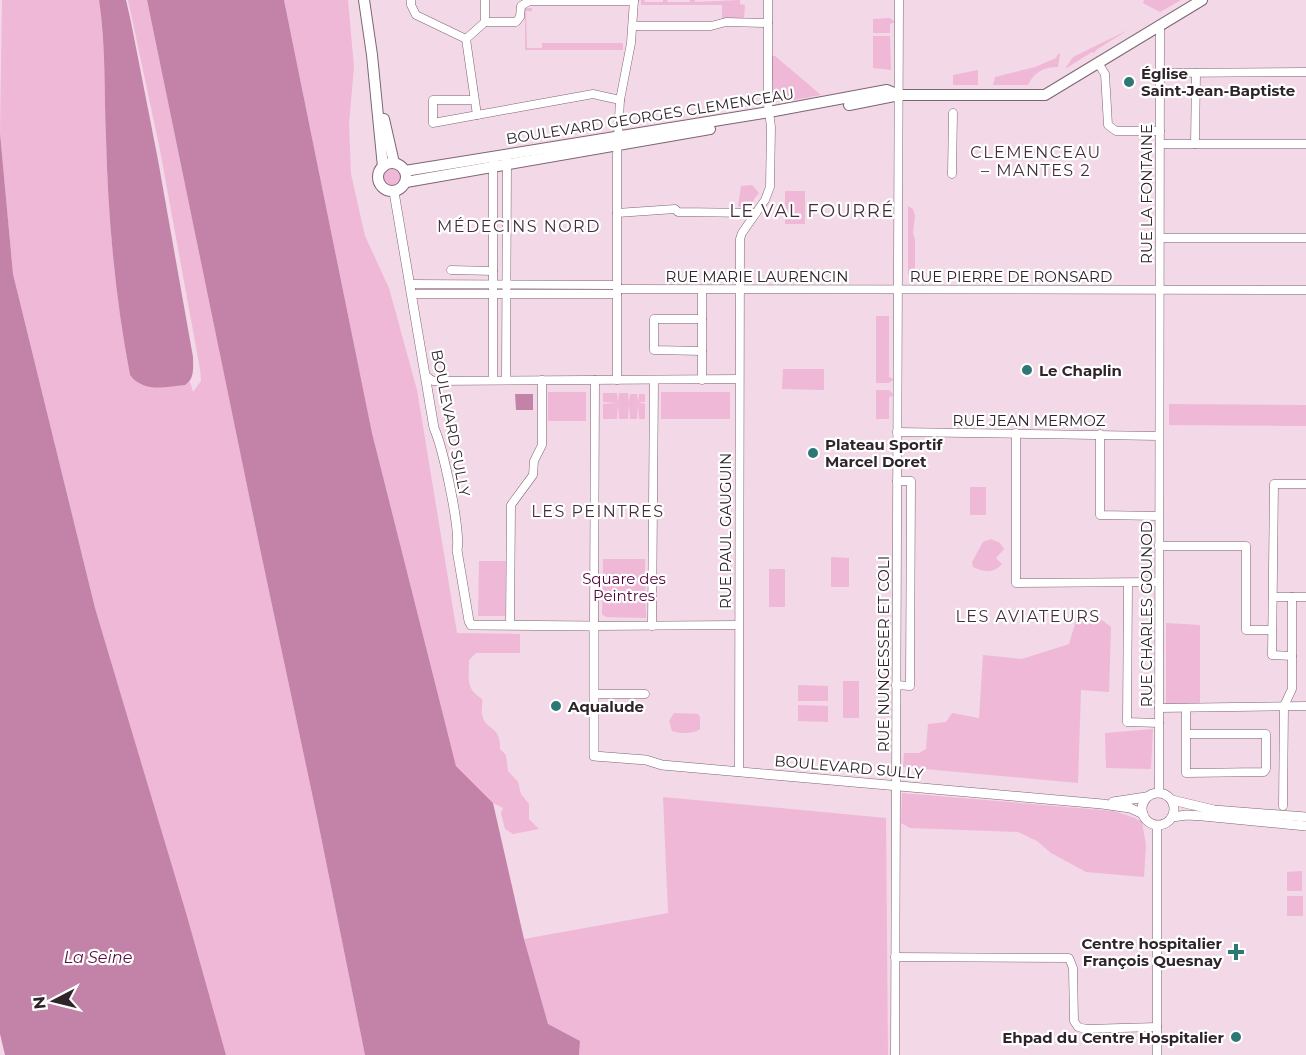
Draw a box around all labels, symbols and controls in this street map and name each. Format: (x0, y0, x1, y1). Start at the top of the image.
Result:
place label: Église Saint-Jean-Baptiste (1141, 64, 1295, 100)
marker: Église Saint-Jean-Baptiste (1122, 75, 1136, 89)
street label: BOULEVARD GEORGES CLEMENCEAU (505, 84, 795, 148)
street label: RUE LA FONTAINE (1137, 124, 1156, 264)
district label: CLEMENCEAU – MANTES 2 (970, 143, 1102, 180)
district label: LE VAL FOURRÉ (729, 200, 895, 222)
district label: MÉDECINS NORD (437, 217, 601, 236)
street label: RUE MARIE LAURENCIN (666, 267, 848, 286)
street label: RUE PIERRE DE RONSARD (910, 267, 1112, 286)
street label: BOULEVARD SULLY (427, 348, 475, 499)
place label: Le Chaplin (1039, 361, 1122, 380)
marker: Le Chaplin (1020, 363, 1034, 377)
street label: RUE JEAN MERMOZ (953, 411, 1106, 430)
place label: Plateau Sportif Marcel Doret (825, 435, 944, 471)
marker: Plateau Sportif Marcel Doret (806, 446, 820, 460)
street label: RUE PAUL GAUGUIN (716, 453, 735, 609)
district label: LES PEINTRES (531, 502, 665, 521)
street label: RUE CHARLES GOUNOD (1137, 521, 1156, 707)
street label: RUE NUNGESSER ET COLI (874, 556, 893, 752)
park label: Square des Peintres (582, 569, 666, 605)
district label: LES AVIATEURS (955, 607, 1101, 626)
place label: Aqualude (567, 697, 644, 716)
marker: Aqualude (549, 699, 563, 713)
street label: BOULEVARD SULLY (774, 751, 925, 783)
place label: Centre hospitalier François Quesnay (1081, 934, 1223, 970)
marker: Centre hospitalier François Quesnay (1227, 943, 1245, 961)
water label: La Seine (64, 948, 132, 967)
north arrow (24, 971, 84, 1031)
text: N (29, 995, 50, 1010)
place label: Ehpad du Centre Hospitalier (1002, 1028, 1225, 1047)
marker: Ehpad du Centre Hospitalier (1229, 1030, 1243, 1044)

